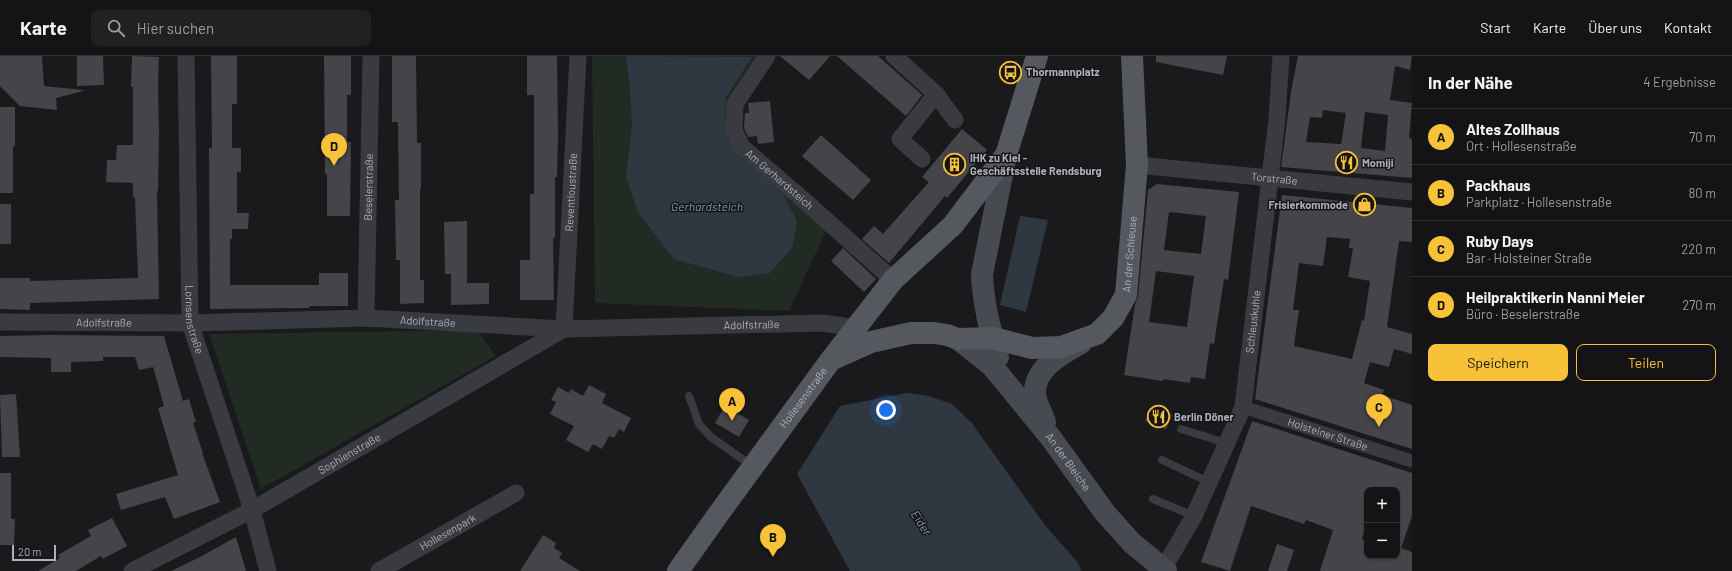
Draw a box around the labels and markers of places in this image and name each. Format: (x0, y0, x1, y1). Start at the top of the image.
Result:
bus stop icon: Thormannplatz (997, 59, 1023, 85)
place label: Thormannplatz (1026, 65, 1100, 78)
pin: D (321, 133, 347, 166)
restaurant icon: Momiji (1334, 150, 1360, 176)
building icon: IHK zu Kiel - Geschäftsstelle Rendsburg (941, 151, 967, 177)
place label: IHK zu Kiel - Geschäftsstelle Rendsburg (970, 151, 1102, 177)
place label: Momiji (1362, 156, 1394, 169)
shop icon: Frisierkommode (1351, 192, 1377, 218)
place label: Frisierkommode (1268, 198, 1348, 211)
pin: A (719, 388, 745, 421)
pin: C (1366, 394, 1392, 427)
restaurant icon: Berlin Döner (1146, 404, 1172, 430)
place label: Berlin Döner (1174, 410, 1235, 423)
pin: B (760, 524, 786, 557)

